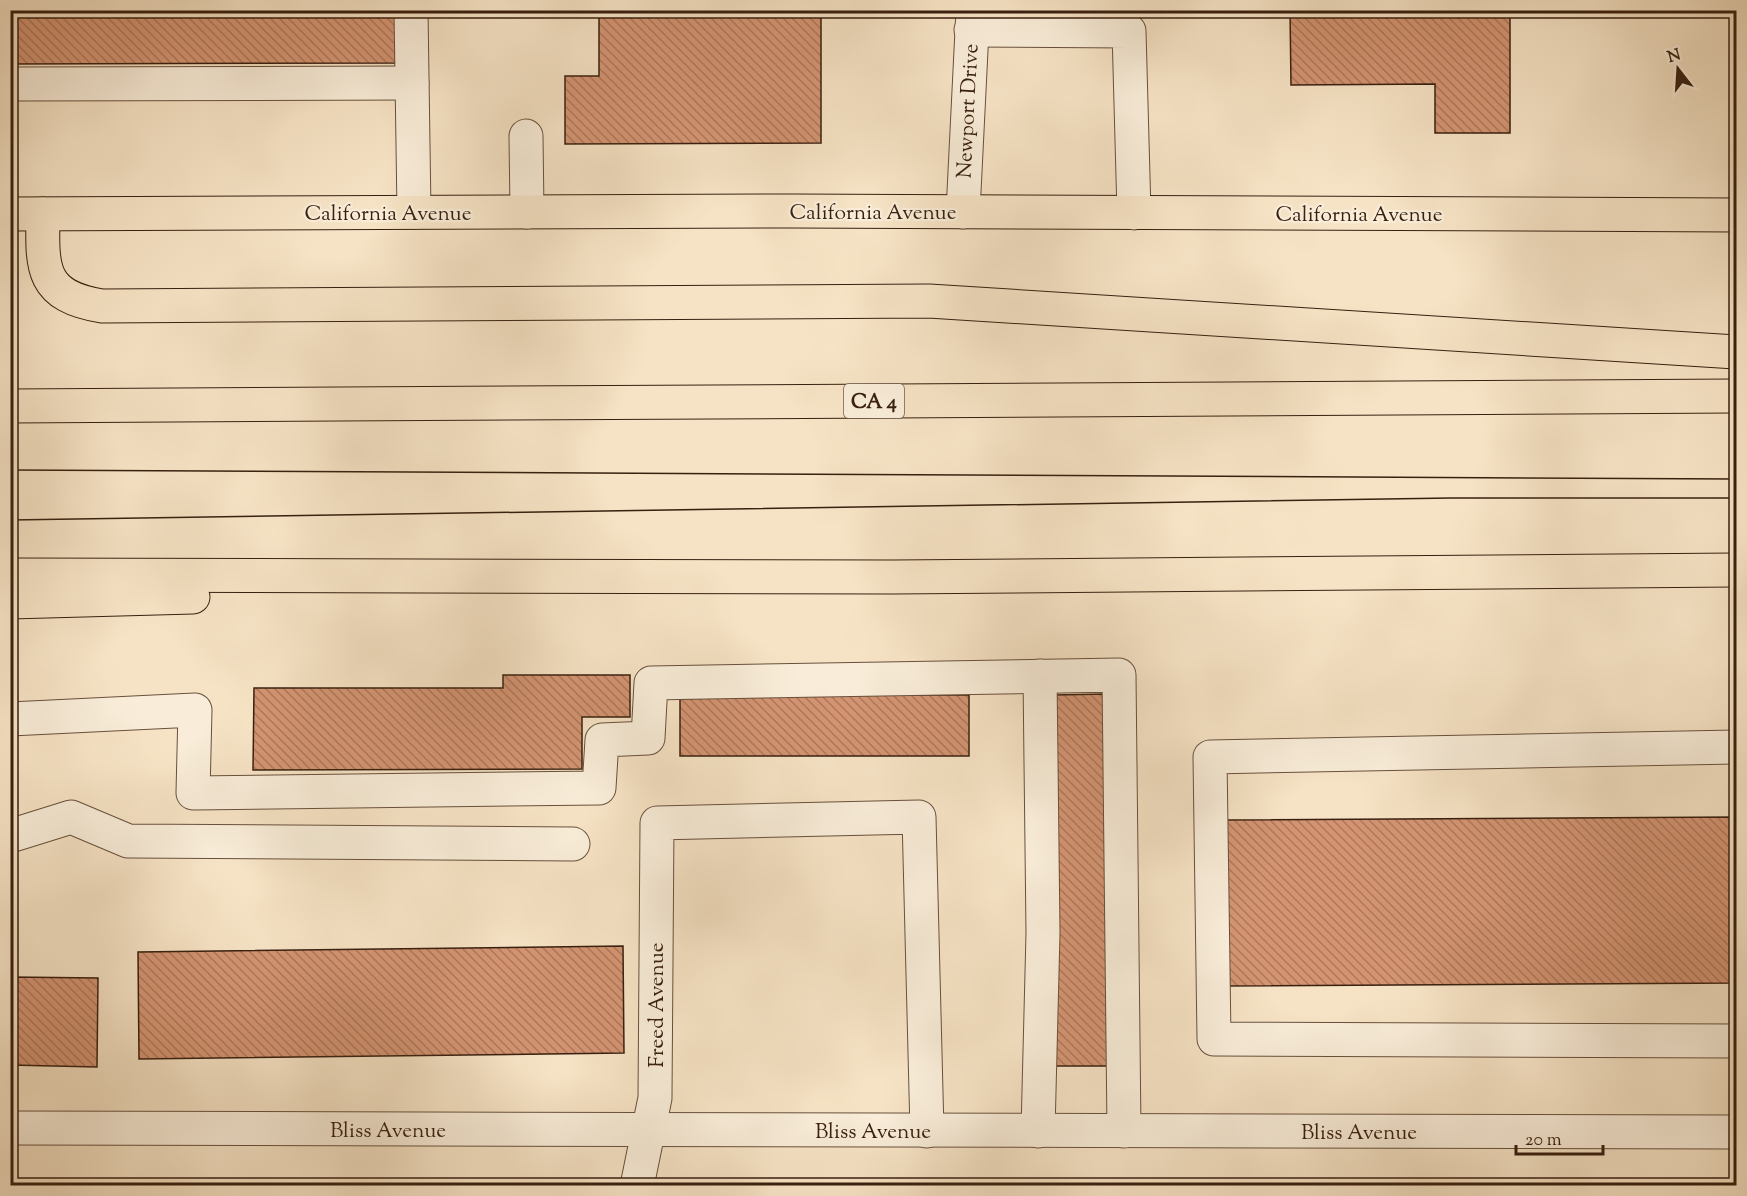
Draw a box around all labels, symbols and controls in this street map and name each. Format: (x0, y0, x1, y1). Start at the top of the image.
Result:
north arrow (1648, 39, 1708, 99)
street label: Newport Drive (950, 43, 988, 179)
text: N (1665, 44, 1684, 70)
street label: California Avenue (789, 199, 957, 229)
street label: California Avenue (304, 200, 472, 230)
street label: California Avenue (1275, 201, 1443, 231)
road number: CA 4 (844, 384, 904, 418)
street label: Freed Avenue (643, 942, 673, 1068)
street label: Bliss Avenue (330, 1117, 446, 1147)
street label: Bliss Avenue (815, 1118, 931, 1148)
scale bar (1516, 1118, 1603, 1156)
street label: Bliss Avenue (1301, 1119, 1417, 1149)
text: 20 m (1525, 1128, 1562, 1154)

